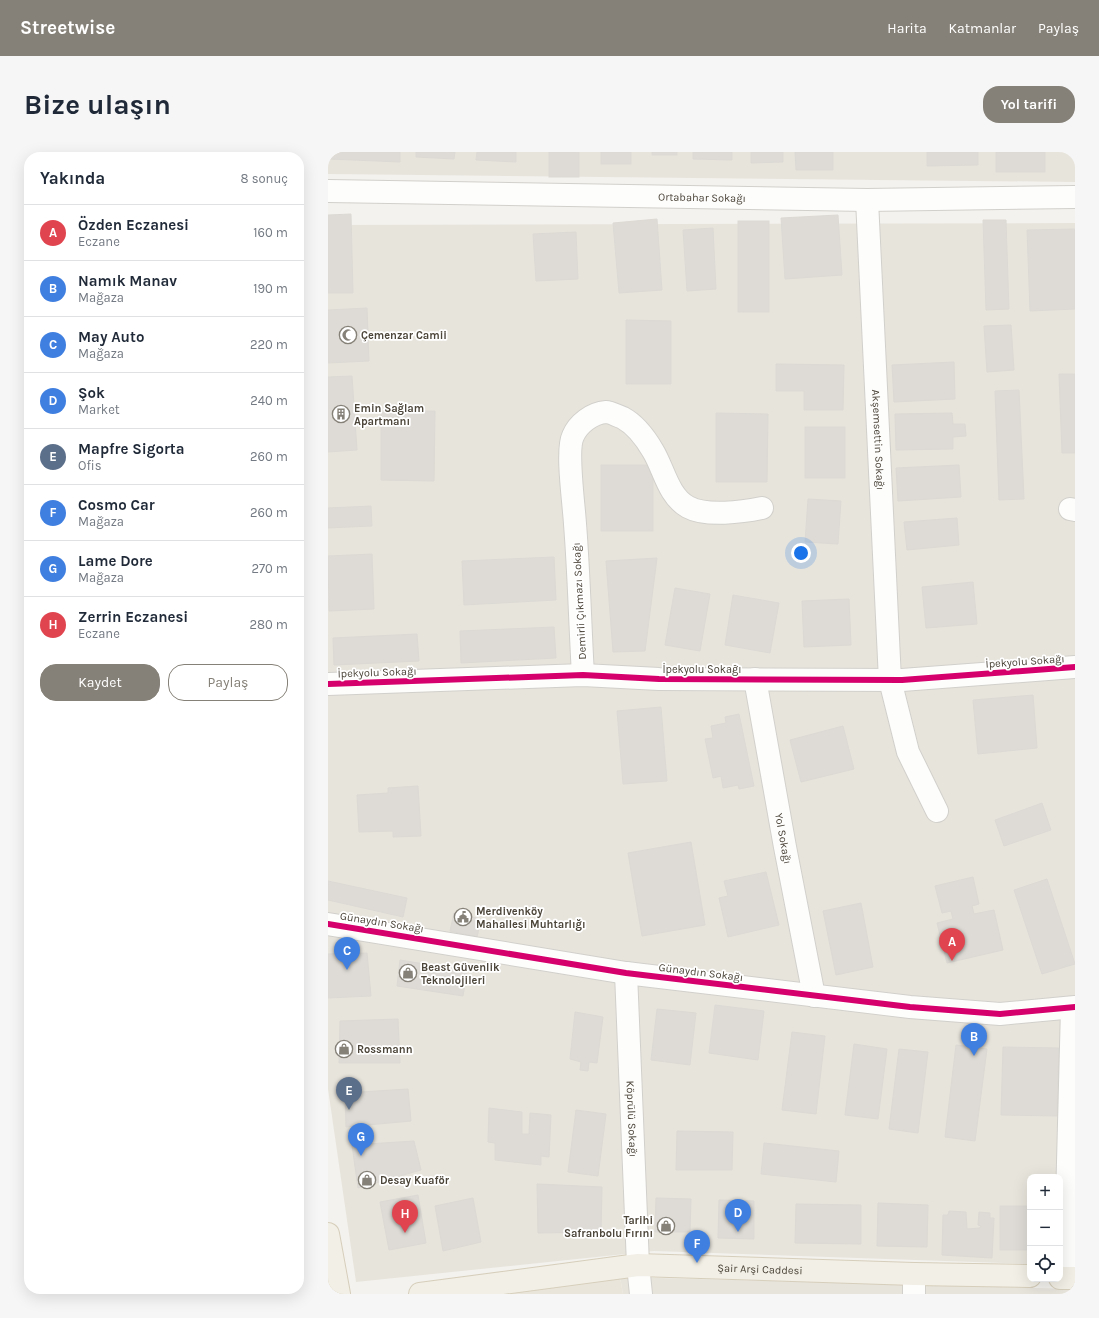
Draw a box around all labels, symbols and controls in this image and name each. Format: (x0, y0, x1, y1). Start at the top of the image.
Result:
text: Streetwise (20, 17, 115, 39)
text: Harita (887, 20, 927, 37)
text: Katmanlar (949, 20, 1016, 37)
text: Paylaş (1038, 20, 1079, 37)
button: Yol tarifi (983, 86, 1075, 123)
text: Bize ulaşın (24, 88, 171, 121)
text: Yakında (40, 168, 105, 188)
text: 8 sonuç (241, 171, 288, 186)
street label: Ortabahar Sokağı (658, 191, 746, 205)
text: Özden Eczanesi (78, 216, 189, 234)
text: A (49, 225, 57, 240)
text: 160 m (253, 225, 288, 240)
text: Eczane (78, 234, 120, 249)
text: Namık Manav (78, 272, 177, 290)
text: B (49, 281, 57, 296)
text: 190 m (253, 281, 288, 296)
text: Mağaza (78, 290, 124, 305)
mosque icon: Çemenzar Camii (338, 325, 358, 345)
text: May Auto (78, 328, 144, 346)
place label: Çemenzar Camii (361, 329, 447, 342)
text: C (49, 337, 57, 352)
text: 220 m (250, 337, 288, 352)
text: Mağaza (78, 346, 124, 361)
text: Şok (78, 384, 105, 402)
street label: Akşemsettin Sokağı (869, 389, 887, 490)
text: D (49, 393, 57, 408)
text: 240 m (250, 393, 288, 408)
text: Market (78, 402, 120, 417)
place label: Emin Sağlam Apartmanı (354, 402, 424, 428)
building icon: Emin Sağlam Apartmanı (331, 404, 351, 424)
text: Mapfre Sigorta (78, 440, 184, 458)
text: E (49, 449, 57, 464)
text: 260 m (250, 449, 288, 464)
text: Ofis (78, 458, 102, 473)
text: Cosmo Car (78, 496, 155, 514)
text: F (49, 505, 57, 520)
text: 260 m (250, 505, 288, 520)
text: Mağaza (78, 514, 124, 529)
street label: Demirli Çıkmazı Sokağı (570, 542, 589, 660)
your location (791, 543, 811, 563)
text: Lame Dore (78, 552, 153, 570)
text: G (49, 561, 57, 576)
text: 270 m (251, 561, 288, 576)
text: Mağaza (78, 570, 124, 585)
text: Zerrin Eczanesi (78, 608, 188, 626)
text: H (48, 617, 58, 632)
text: 280 m (250, 617, 288, 632)
text: Eczane (78, 626, 120, 641)
street label: İpekyolu Sokağı (985, 651, 1065, 671)
street label: İpekyolu Sokağı (662, 662, 742, 676)
button: Kaydet (40, 664, 160, 701)
button: Paylaş (168, 664, 288, 701)
street label: İpekyolu Sokağı (337, 664, 417, 680)
street label: Yol Sokağı (772, 812, 794, 865)
place label: Merdivenköy Mahallesi Muhtarlığı (476, 905, 586, 931)
public building icon: Merdivenköy Mahallesi Muhtarlığı (453, 907, 473, 927)
street label: Günaydın Sokağı (339, 909, 425, 936)
pin: A (939, 928, 965, 961)
pin: C (334, 937, 360, 970)
place label: Beast Güvenlik Teknolojileri (421, 961, 500, 987)
street label: Günaydın Sokağı (658, 961, 744, 984)
shop icon: Beast Güvenlik Teknolojileri (398, 963, 418, 983)
pin: B (961, 1023, 987, 1056)
shop icon: Rossmann (334, 1039, 354, 1059)
place label: Rossmann (357, 1043, 413, 1056)
pin: E (336, 1077, 362, 1110)
street label: Köprülü Sokağı (623, 1080, 640, 1157)
pin: G (348, 1123, 374, 1156)
shop icon: Desay Kuaför (357, 1170, 377, 1190)
place label: Desay Kuaför (380, 1174, 450, 1187)
map controls (1027, 1174, 1063, 1282)
button: + (1027, 1174, 1063, 1210)
pin: D (725, 1199, 751, 1232)
pin: H (392, 1200, 418, 1233)
button: − (1027, 1210, 1063, 1246)
place label: Tarihi Safranbolu Fırını (564, 1214, 653, 1240)
shop icon: Tarihi Safranbolu Fırını (656, 1216, 676, 1236)
pin: F (684, 1230, 710, 1263)
button: locate (1027, 1246, 1063, 1282)
street label: Şair Arşi Caddesi (717, 1262, 803, 1277)

